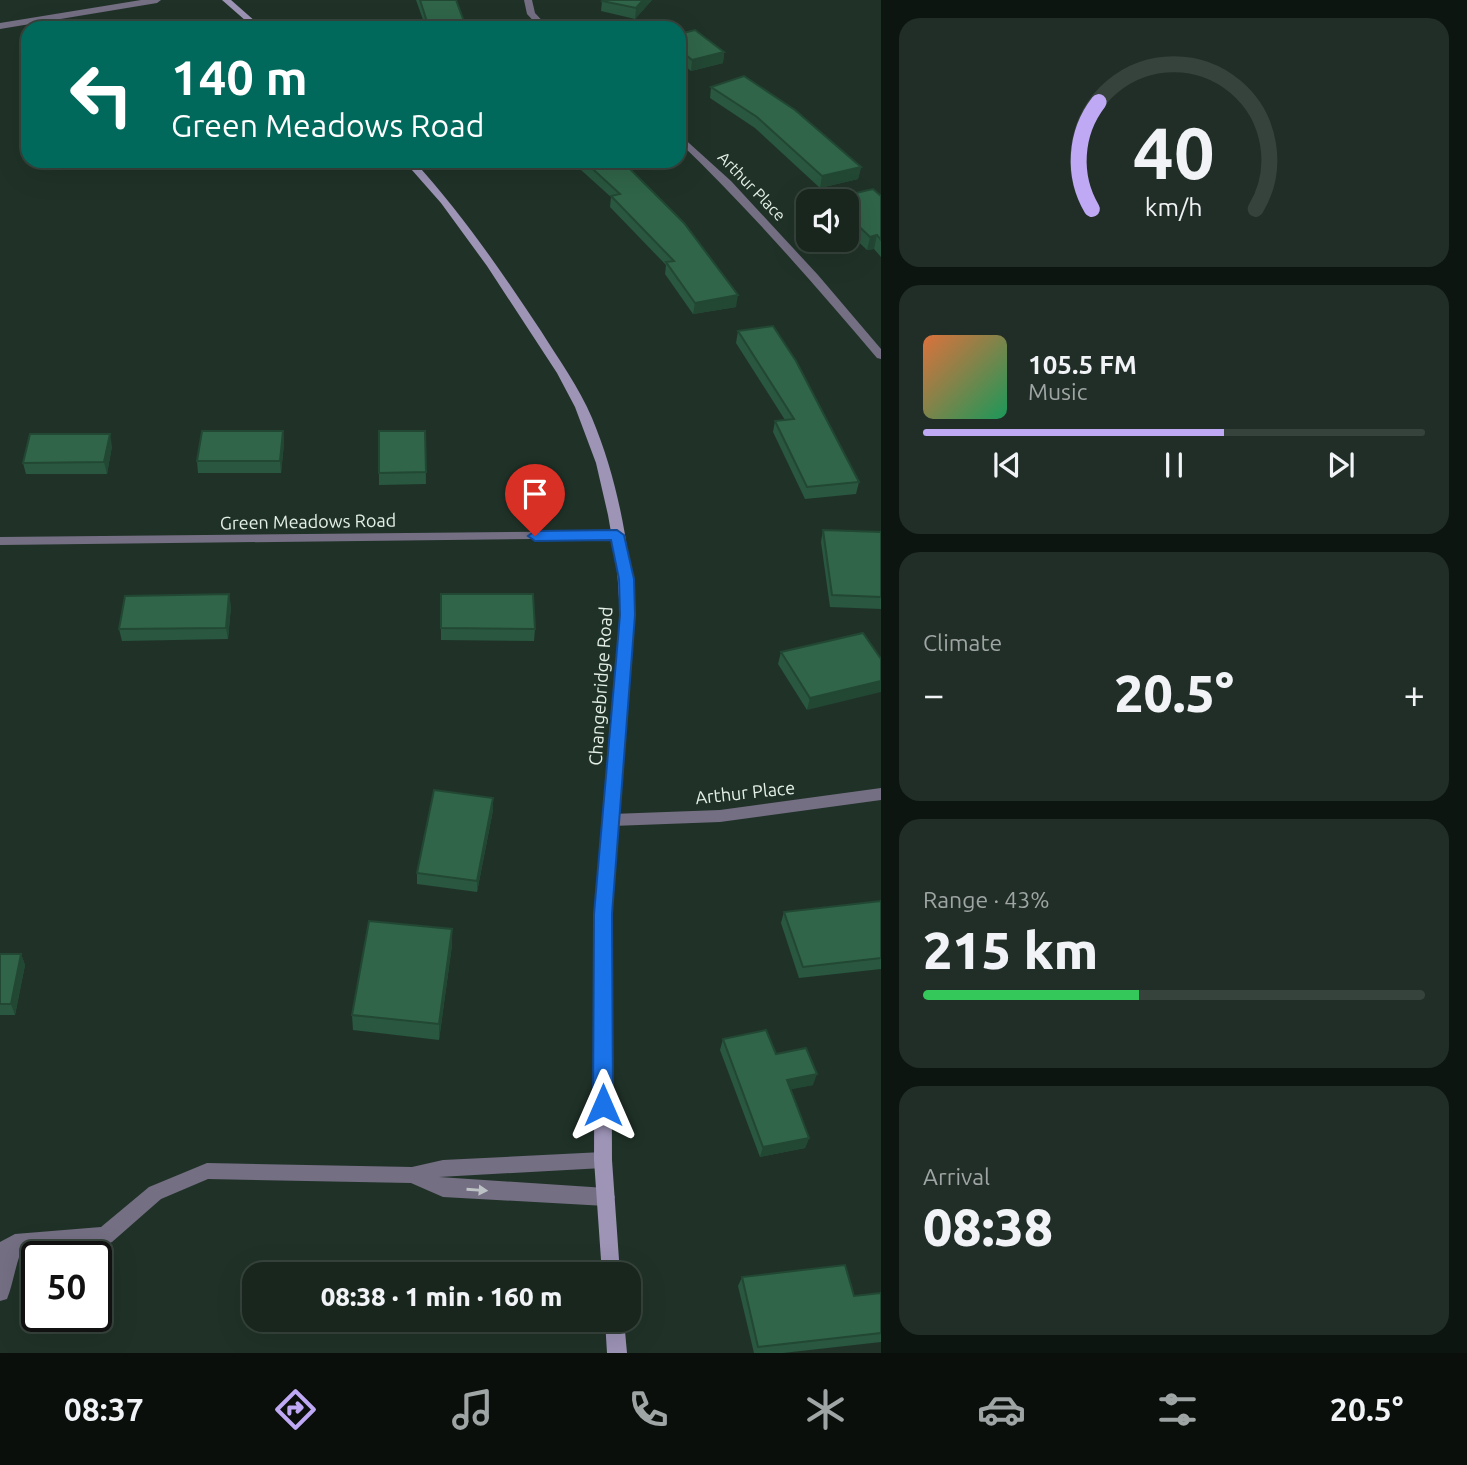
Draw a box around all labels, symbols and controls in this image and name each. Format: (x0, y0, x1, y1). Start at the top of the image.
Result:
icon: left (56, 49, 147, 140)
text: 140 m (171, 49, 308, 104)
text: Green Meadows Road (171, 107, 484, 143)
text: 40 (1133, 111, 1215, 193)
street label: Arthur Place (715, 148, 789, 224)
map controls (796, 189, 859, 252)
button: sound (796, 189, 859, 252)
text: km/h (1145, 192, 1203, 220)
text: 105.5 FM (1028, 350, 1137, 379)
text: Music (1028, 379, 1087, 404)
icon: previous (988, 446, 1026, 484)
icon: pause (1155, 446, 1193, 484)
icon: next (1322, 446, 1360, 484)
pin (505, 464, 565, 536)
icon: arrive (516, 475, 554, 513)
street label: Green Meadows Road (220, 509, 396, 533)
street label: Changebridge Road (584, 606, 616, 766)
text: Climate (923, 630, 1002, 655)
text: 20.5° (1114, 664, 1234, 722)
text: − (923, 673, 944, 715)
text: + (1404, 673, 1425, 715)
street label: Arthur Place (694, 777, 796, 807)
text: Range · 43% (923, 887, 1050, 912)
text: 215 km (923, 921, 1098, 979)
position arrow (566, 1068, 640, 1142)
text: Arrival (923, 1164, 990, 1189)
one-way arrow (467, 1185, 489, 1196)
text: 08:38 (923, 1198, 1053, 1256)
speed limit sign: 50 (21, 1241, 112, 1332)
text: 08:38 · 1 min · 160 m (321, 1282, 562, 1311)
icon: directions (271, 1385, 320, 1434)
icon: music (448, 1385, 497, 1434)
icon: phone (624, 1385, 673, 1434)
icon: climate (801, 1385, 850, 1434)
icon: car (977, 1385, 1026, 1434)
icon: filters (1153, 1385, 1202, 1434)
text: 08:37 (64, 1391, 144, 1427)
text: 20.5° (1330, 1391, 1403, 1427)

